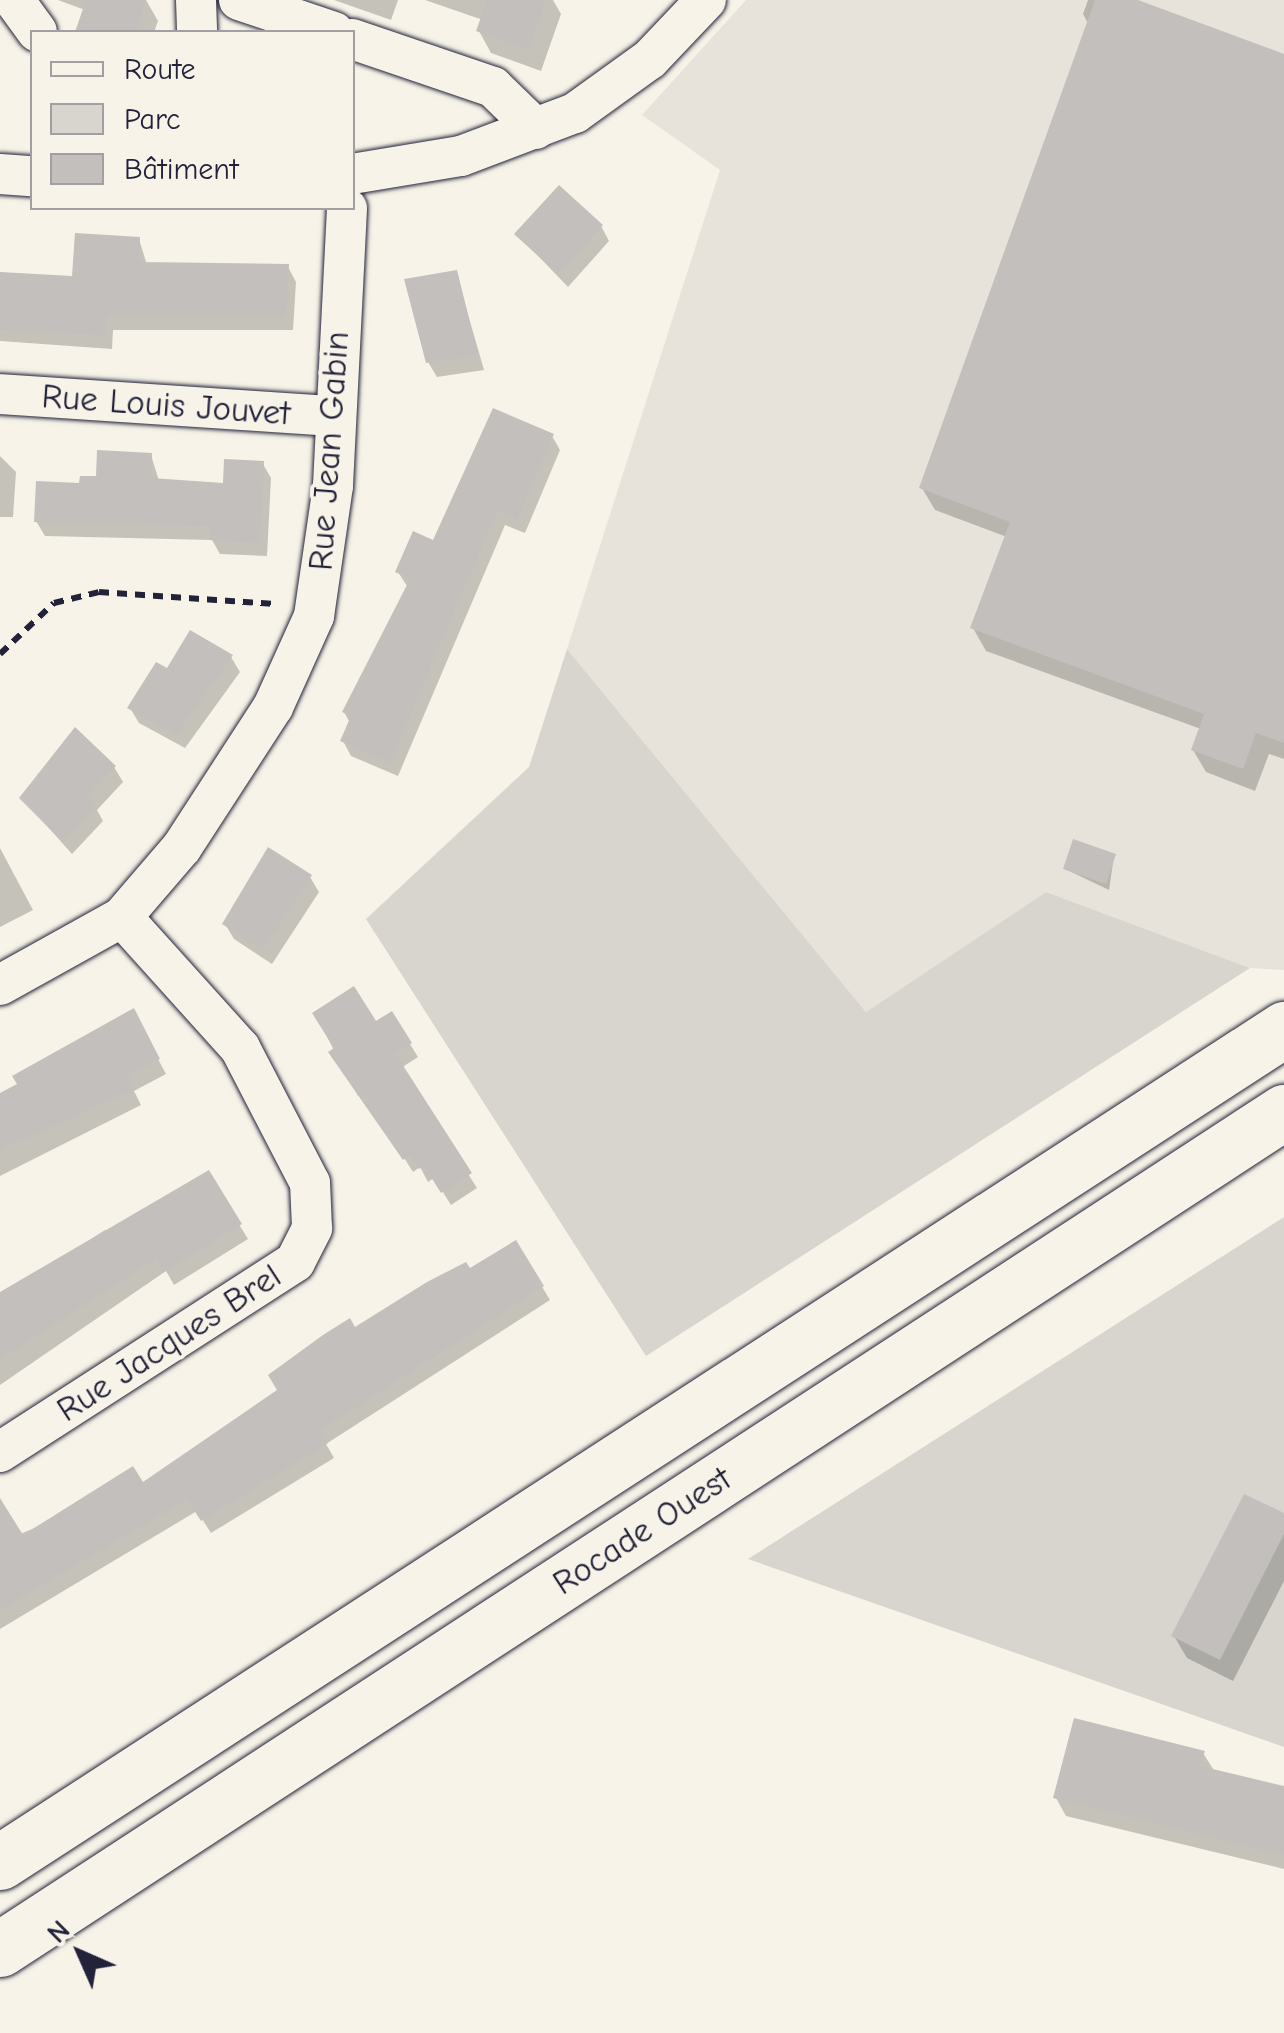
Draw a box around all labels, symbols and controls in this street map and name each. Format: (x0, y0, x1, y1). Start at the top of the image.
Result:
legend (30, 30, 355, 210)
text: Route (124, 52, 195, 87)
text: Parc (124, 102, 181, 137)
text: Bâtiment (124, 152, 238, 187)
street label: Rue Jean Gabin (300, 330, 358, 572)
street label: Rue Louis Jouvet (40, 375, 292, 435)
street label: Rue Jacques Brel (49, 1255, 289, 1431)
street label: Rocade Ouest (545, 1458, 739, 1604)
north arrow (30, 1903, 130, 2003)
text: N (41, 1914, 77, 1950)

